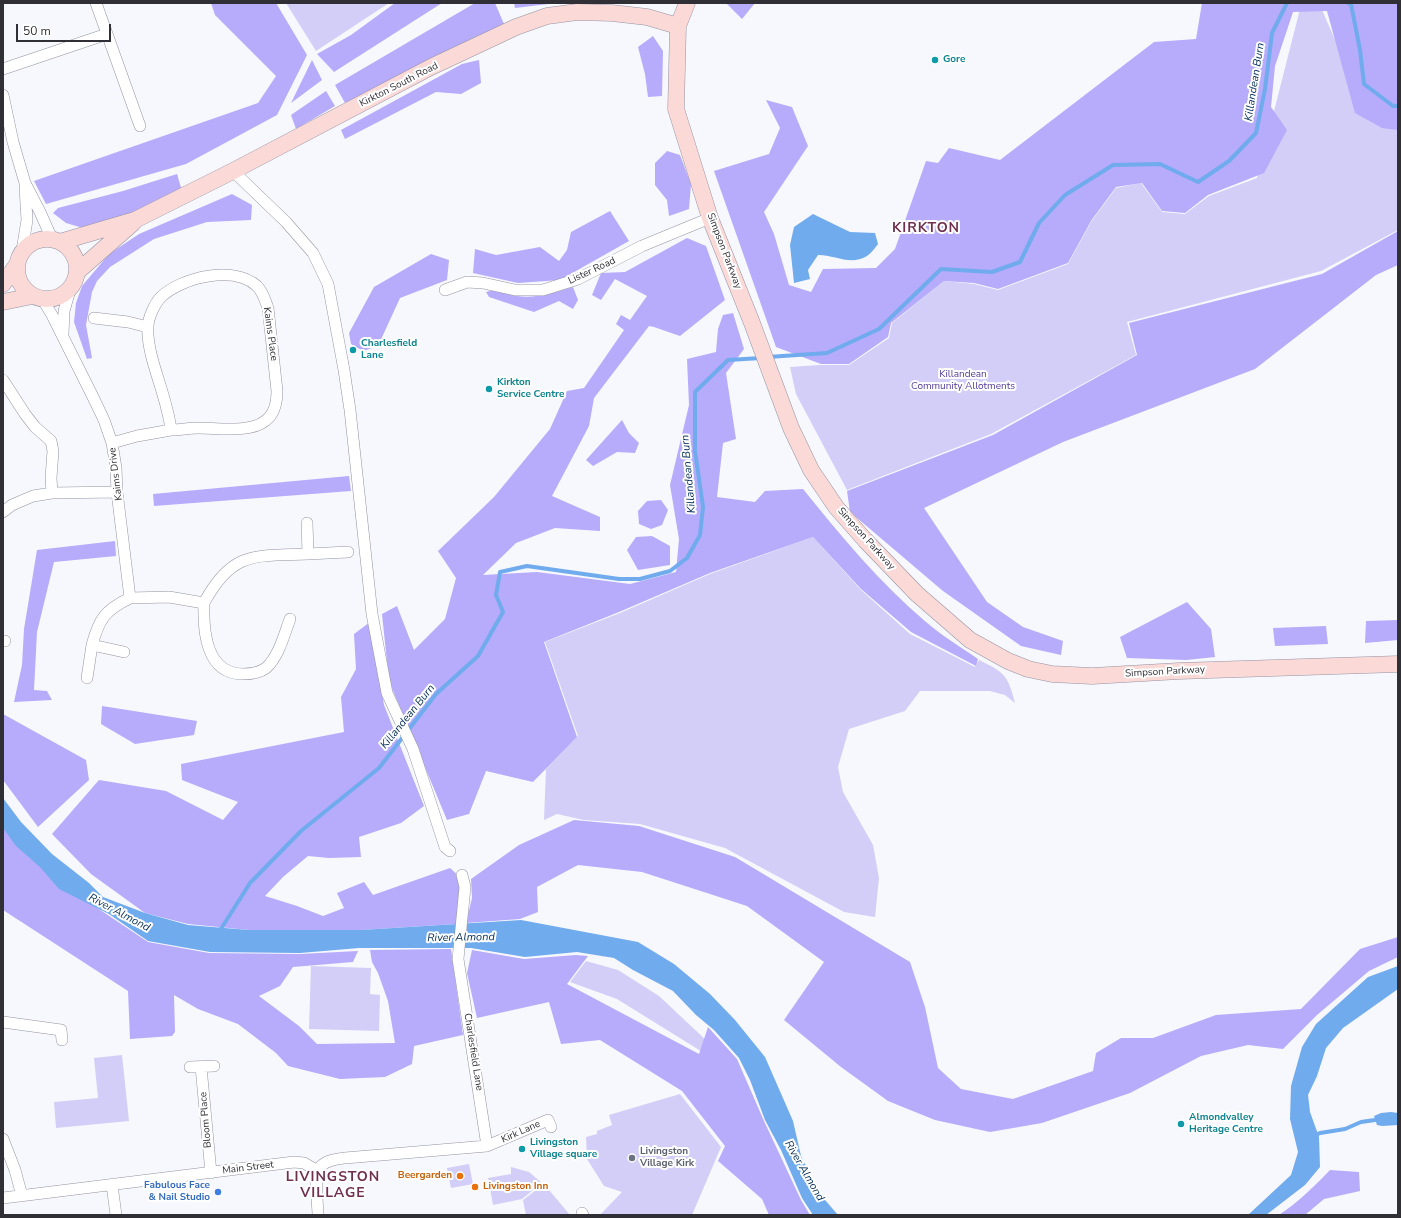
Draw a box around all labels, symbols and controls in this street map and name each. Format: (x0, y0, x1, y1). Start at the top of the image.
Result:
scale bar (18, 16, 113, 42)
text: 50 m (23, 23, 51, 39)
water label: Killandean Burn (1242, 42, 1268, 122)
place label: Gore (943, 54, 965, 66)
marker: Gore (930, 55, 940, 65)
street label: Kirkton South Road (358, 60, 440, 110)
street label: Simpson Parkway (704, 212, 744, 290)
district label: KIRKTON (892, 221, 960, 237)
street label: Lister Road (566, 255, 618, 287)
street label: Kaims Place (260, 306, 280, 362)
place label: Charlesfield Lane (361, 338, 417, 362)
marker: Charlesfield Lane (348, 345, 358, 355)
park label: Killandean Community Allotments (911, 369, 1015, 392)
place label: Kirkton Service Centre (497, 377, 564, 400)
marker: Kirkton Service Centre (484, 384, 494, 394)
water label: Killandean Burn (679, 434, 699, 514)
street label: Kaims Drive (107, 447, 125, 501)
street label: Simpson Parkway (835, 505, 897, 573)
street label: Simpson Parkway (1125, 664, 1205, 680)
water label: Killandean Burn (378, 682, 438, 752)
water label: River Almond (86, 891, 152, 935)
water label: River Almond (427, 931, 495, 945)
street label: Charlesfield Lane (461, 1012, 485, 1092)
street label: Bloom Place (198, 1091, 214, 1149)
place label: Almondvalley Heritage Centre (1189, 1112, 1263, 1136)
street label: Kirk Lane (500, 1118, 542, 1146)
marker: Almondvalley Heritage Centre (1176, 1119, 1186, 1129)
place label: Livingston Village square (530, 1137, 597, 1160)
water label: River Almond (781, 1138, 827, 1204)
marker: Livingston Village square (517, 1144, 527, 1154)
place label: Livingston Village Kirk (640, 1146, 694, 1170)
marker: Livingston Village Kirk (627, 1153, 637, 1163)
street label: Main Street (222, 1159, 274, 1177)
district label: LIVINGSTON VILLAGE (286, 1170, 380, 1202)
place label: Beergarden (398, 1170, 452, 1182)
marker: Beergarden (455, 1171, 465, 1181)
place label: Fabulous Face & Nail Studio (144, 1180, 210, 1204)
place label: Livingston Inn (483, 1181, 548, 1193)
marker: Livingston Inn (470, 1182, 480, 1192)
marker: Fabulous Face & Nail Studio (213, 1187, 223, 1197)

